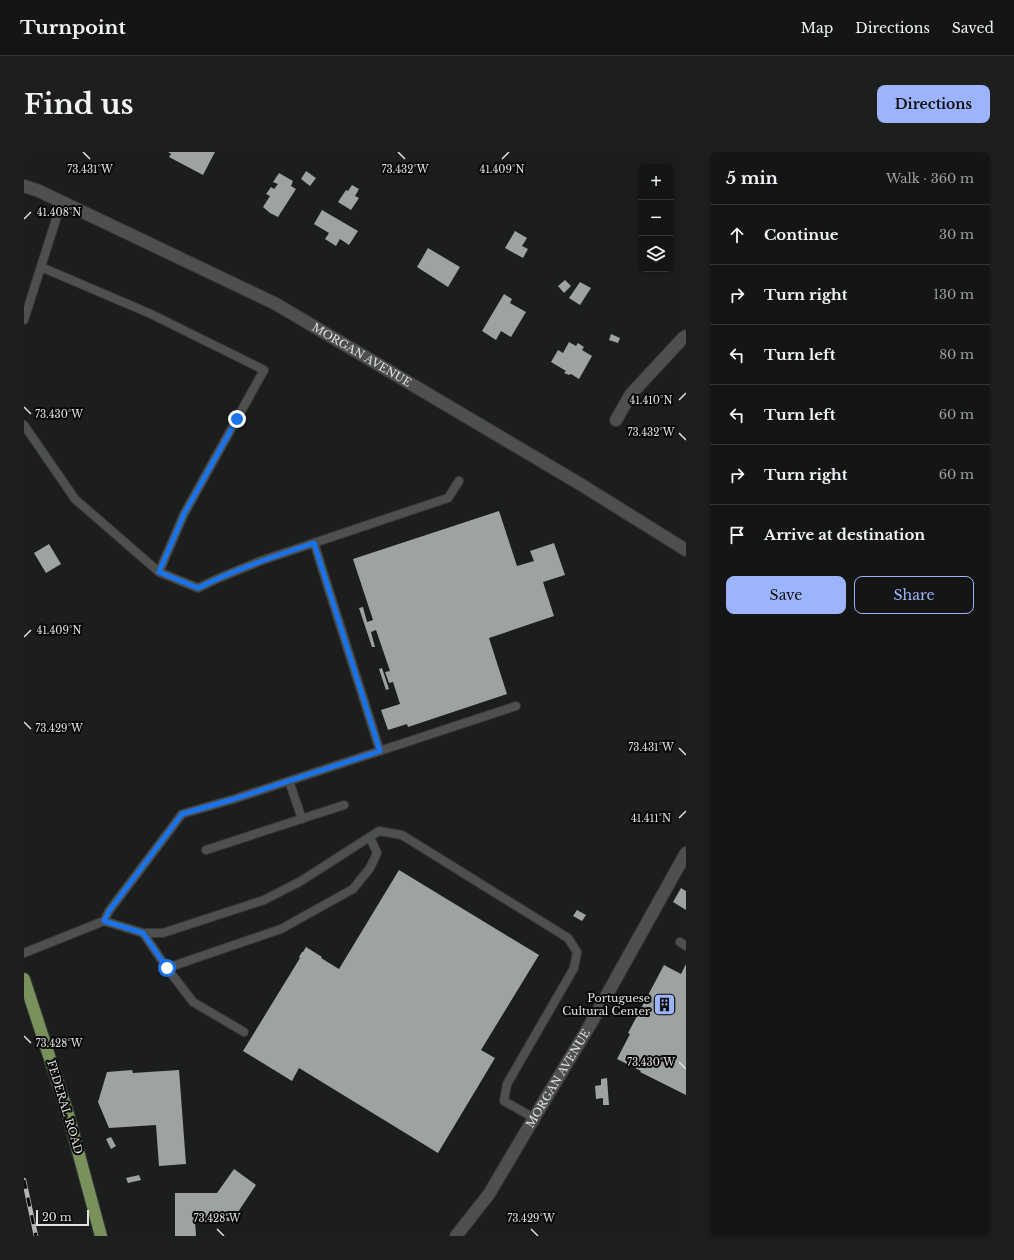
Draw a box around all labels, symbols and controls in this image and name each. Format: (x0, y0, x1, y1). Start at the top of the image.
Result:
text: Turnpoint (20, 16, 126, 39)
text: Map (801, 19, 833, 37)
text: Directions (855, 19, 930, 37)
text: Saved (952, 19, 994, 37)
button: Directions (877, 85, 990, 123)
text: Find us (24, 87, 134, 122)
text: 73.431°W (67, 163, 113, 176)
text: 73.432°W (381, 163, 429, 176)
text: 41.409°N (480, 163, 524, 176)
map controls (638, 164, 674, 272)
button: + (638, 164, 674, 200)
text: 5 min (726, 168, 778, 189)
text: Walk · 360 m (886, 170, 974, 187)
button: − (638, 200, 674, 236)
text: 41.408°N (37, 206, 81, 219)
icon: ahead (726, 224, 748, 246)
text: Continue (764, 225, 839, 244)
text: 30 m (939, 226, 974, 243)
button: layers (638, 236, 674, 272)
icon: right (726, 284, 748, 306)
text: Turn right (764, 285, 847, 304)
text: 130 m (933, 286, 974, 303)
street label: MORGAN AVENUE (310, 320, 414, 390)
icon: left (726, 344, 748, 366)
text: Turn left (764, 345, 835, 364)
text: 80 m (939, 346, 974, 363)
text: 41.410°N (630, 394, 672, 407)
icon: left (726, 404, 748, 426)
text: Turn left (764, 405, 835, 424)
text: 60 m (939, 406, 974, 423)
text: 73.430°W (35, 408, 83, 421)
route end (228, 410, 246, 428)
text: 73.432°W (627, 426, 675, 439)
icon: right (726, 464, 748, 486)
text: Turn right (764, 465, 847, 484)
text: 60 m (939, 466, 974, 483)
icon: arrive (726, 524, 748, 546)
text: Arrive at destination (764, 525, 925, 544)
button: Save (726, 576, 846, 614)
button: Share (854, 576, 974, 614)
text: 41.409°N (37, 624, 81, 637)
text: 73.429°W (35, 722, 83, 735)
text: 73.431°W (628, 741, 674, 754)
text: 41.411°N (631, 812, 671, 825)
route start (158, 959, 176, 977)
place label: Portuguese Cultural Center (562, 991, 651, 1018)
building icon: Portuguese Cultural Center (652, 991, 678, 1017)
street label: MORGAN AVENUE (523, 1026, 593, 1130)
text: 73.428°W (35, 1037, 83, 1050)
text: 73.430°W (627, 1056, 675, 1069)
street label: FEDERAL ROAD (44, 1058, 86, 1156)
scale bar (36, 1208, 89, 1227)
text: 20 m (42, 1210, 72, 1224)
text: 73.428°W (193, 1212, 241, 1225)
text: 73.429°W (507, 1212, 555, 1225)

